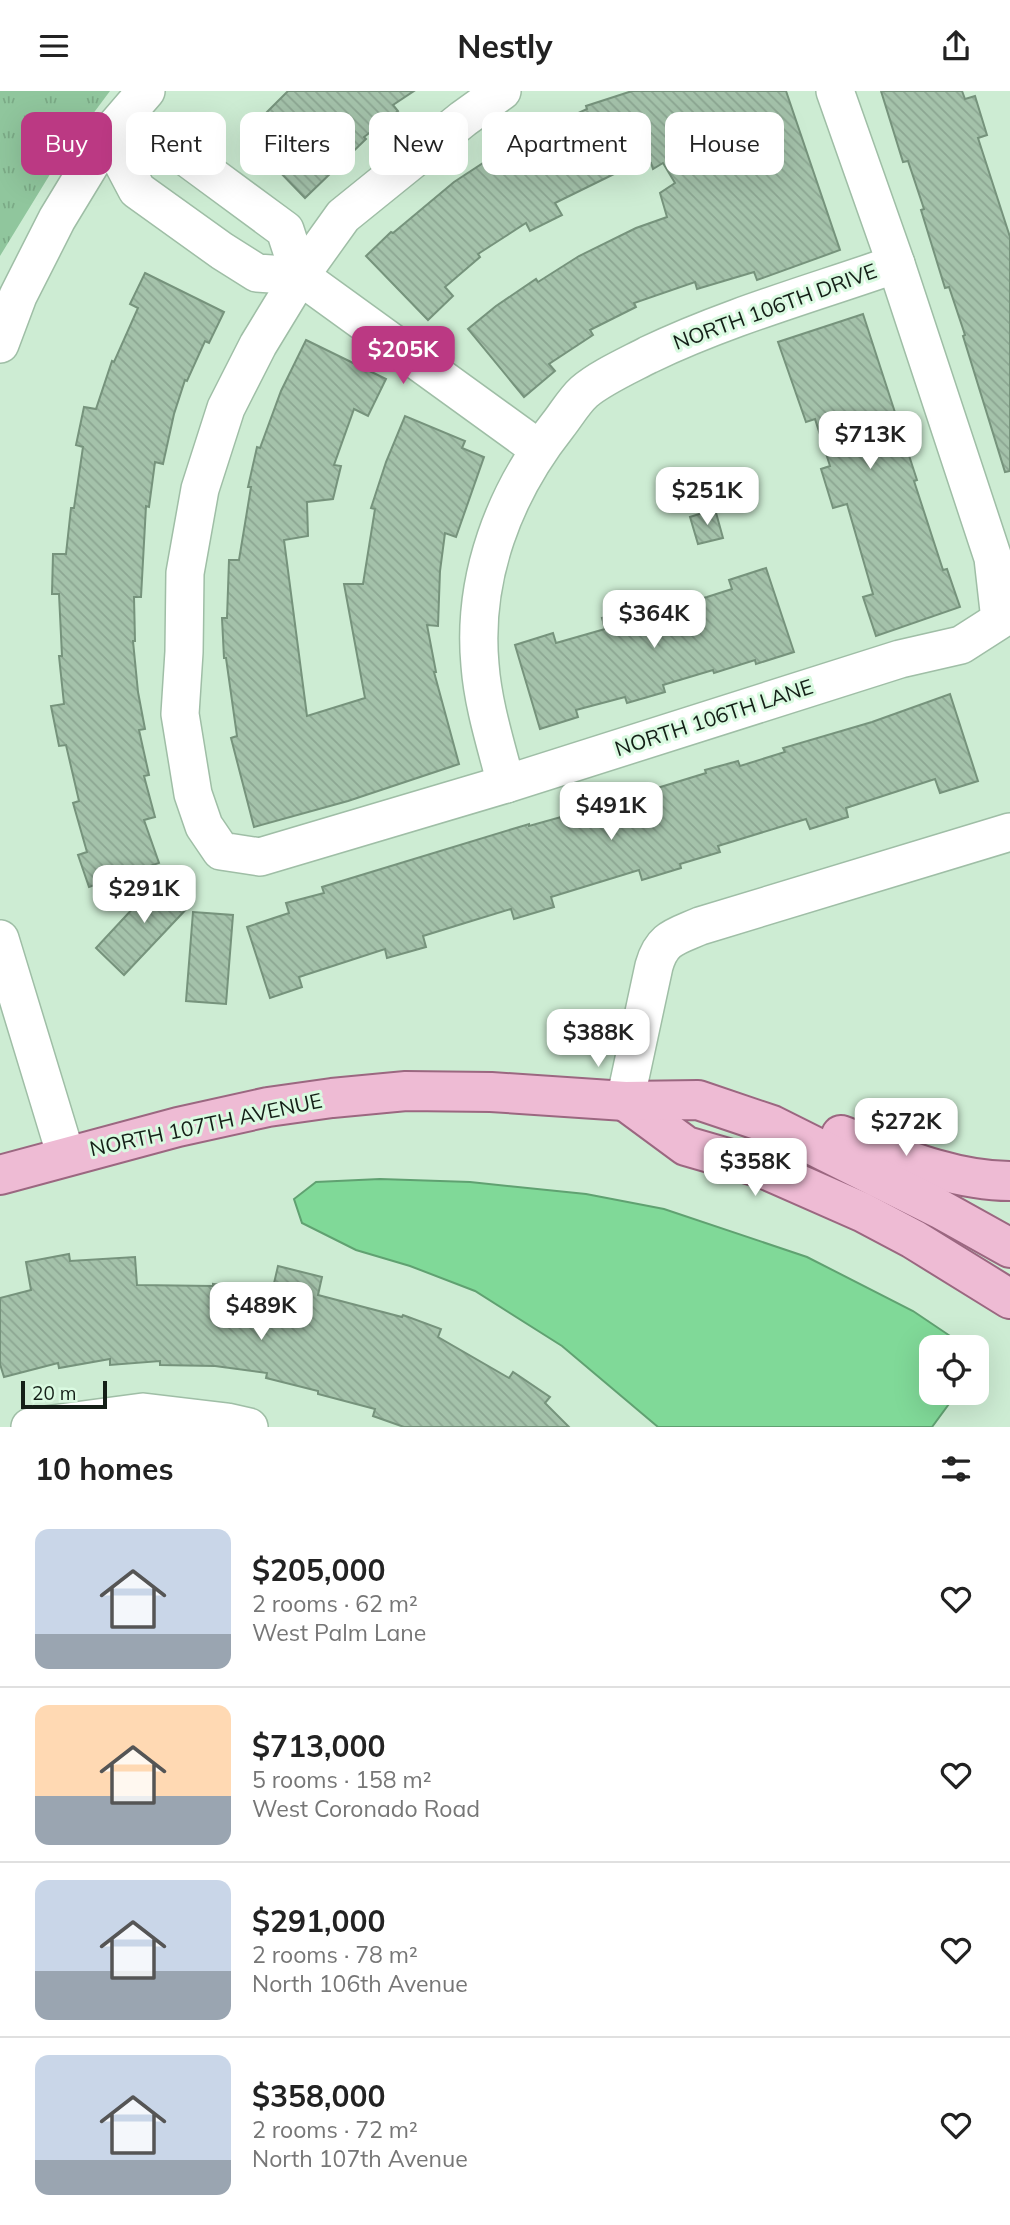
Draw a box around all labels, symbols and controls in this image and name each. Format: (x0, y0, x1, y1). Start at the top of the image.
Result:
text: Nestly (457, 26, 553, 66)
icon: menu (35, 27, 73, 65)
icon: share (937, 27, 975, 65)
chip: Buy (21, 112, 112, 175)
chip: Rent (126, 112, 226, 175)
chip: Filters (240, 112, 355, 175)
chip: New (369, 112, 468, 175)
chip: Apartment (482, 112, 651, 175)
chip: House (665, 112, 784, 175)
street label: NORTH 106TH DRIVE (669, 257, 880, 355)
pin: $205K (354, 327, 452, 386)
text: $205K (368, 334, 438, 363)
pin: $713K (821, 411, 919, 471)
text: $713K (835, 419, 905, 448)
pin: $251K (658, 467, 756, 527)
text: $251K (672, 475, 742, 504)
pin: $364K (605, 591, 703, 650)
text: $364K (619, 598, 689, 627)
street label: NORTH 106TH LANE (611, 673, 816, 761)
pin: $491K (562, 783, 660, 842)
text: $491K (576, 790, 646, 819)
pin: $291K (95, 865, 193, 925)
text: $291K (109, 873, 179, 902)
pin: $388K (549, 1009, 647, 1069)
text: $388K (563, 1017, 633, 1046)
street label: NORTH 107TH AVENUE (87, 1087, 324, 1161)
pin: $272K (857, 1098, 955, 1158)
text: $272K (871, 1106, 941, 1135)
pin: $358K (706, 1139, 804, 1198)
text: $358K (720, 1146, 790, 1175)
pin: $489K (212, 1283, 310, 1342)
text: $489K (226, 1290, 296, 1319)
map controls (919, 1335, 989, 1405)
button: locate (919, 1335, 989, 1405)
scale bar (21, 1378, 107, 1410)
text: 20 m (32, 1381, 76, 1405)
text: 10 homes (35, 1450, 174, 1488)
icon: filters (937, 1450, 975, 1488)
text: $205,000 (252, 1551, 385, 1589)
icon: home (91, 1557, 175, 1641)
icon: heart (937, 1580, 975, 1618)
text: 2 rooms · 62 m² (252, 1589, 418, 1618)
text: West Palm Lane (252, 1618, 426, 1647)
text: $713,000 (252, 1727, 385, 1765)
icon: home (91, 1733, 175, 1817)
icon: heart (937, 1756, 975, 1794)
text: 5 rooms · 158 m² (252, 1765, 432, 1794)
text: West Coronado Road (252, 1794, 480, 1823)
text: $291,000 (252, 1902, 385, 1940)
icon: home (91, 1908, 175, 1992)
icon: heart (937, 1931, 975, 1969)
text: 2 rooms · 78 m² (252, 1940, 418, 1969)
text: North 106th Avenue (252, 1969, 468, 1998)
text: $358,000 (252, 2077, 385, 2115)
icon: home (91, 2083, 175, 2167)
icon: heart (937, 2106, 975, 2144)
text: 2 rooms · 72 m² (252, 2115, 418, 2144)
text: North 107th Avenue (252, 2144, 468, 2173)

